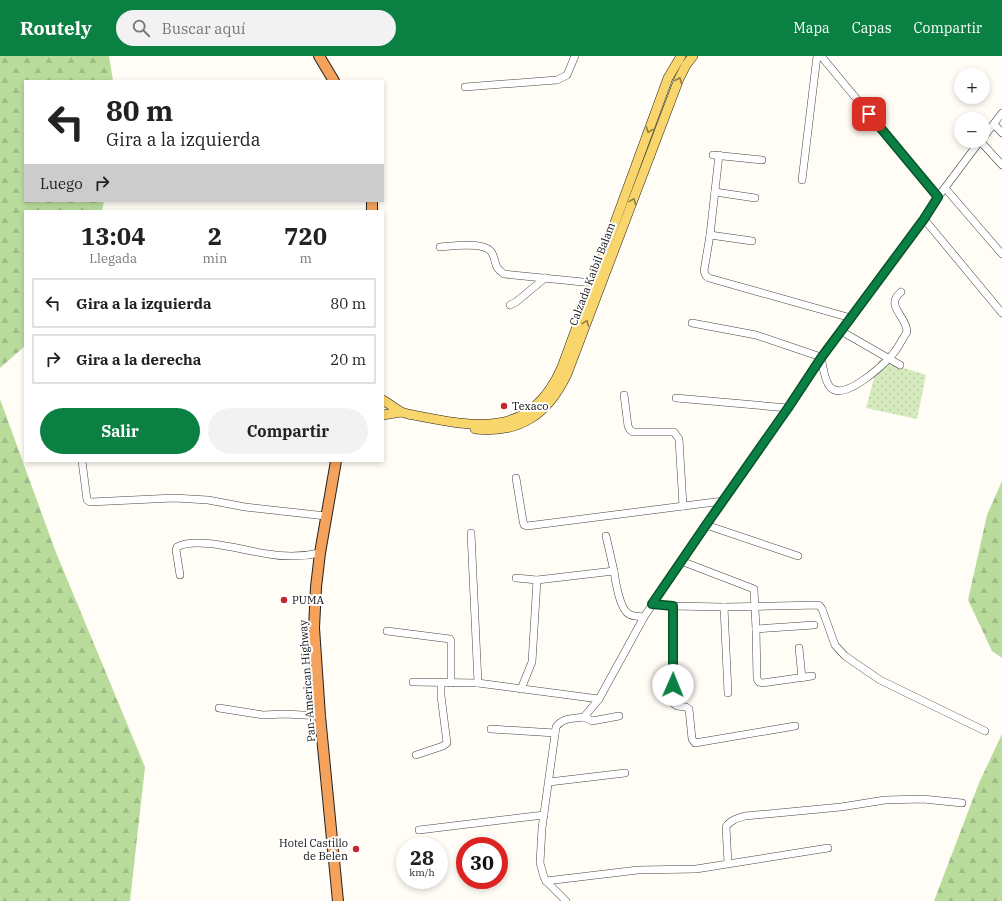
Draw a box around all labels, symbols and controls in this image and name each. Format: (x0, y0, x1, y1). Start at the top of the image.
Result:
search box (116, 10, 396, 46)
text: Routely (20, 16, 92, 40)
icon: search (130, 17, 152, 39)
text: Buscar aquí (162, 19, 245, 38)
text: Mapa (794, 19, 830, 37)
text: Capas (852, 19, 892, 37)
text: Compartir (914, 19, 982, 37)
map controls (954, 68, 990, 148)
button: + (954, 68, 990, 104)
one-way arrow (674, 76, 682, 84)
text: 80 m (106, 92, 173, 129)
icon: left (40, 96, 92, 148)
pin (852, 97, 886, 131)
icon: arrive (858, 103, 880, 125)
button: − (954, 112, 990, 148)
one-way arrow (645, 126, 653, 133)
text: Gira a la izquierda (106, 128, 261, 151)
icon: right (91, 172, 113, 194)
text: Luego (40, 174, 83, 193)
one-way arrow (628, 198, 636, 205)
text: 13:04 (81, 220, 146, 252)
text: 2 (208, 220, 222, 252)
text: 720 (284, 220, 327, 252)
street label: Calzada Kaibil Balam (566, 220, 618, 328)
text: Llegada (89, 250, 137, 267)
text: min (202, 250, 227, 267)
text: m (299, 250, 312, 267)
icon: left (42, 292, 64, 314)
text: Gira a la izquierda (76, 294, 212, 313)
text: 80 m (330, 294, 366, 313)
one-way arrow (582, 319, 590, 326)
icon: right (42, 348, 64, 370)
text: Gira a la derecha (76, 350, 201, 369)
text: 20 m (330, 350, 366, 369)
place label: Texaco (512, 399, 548, 413)
marker: Texaco (499, 401, 509, 411)
button: Salir (40, 408, 200, 454)
button: Compartir (208, 408, 368, 454)
place label: PUMA (292, 593, 325, 607)
marker: PUMA (279, 595, 289, 605)
street label: Pan-American Highway (296, 619, 318, 743)
position arrow (652, 664, 694, 706)
place label: Hotel Castillo de Belen (279, 836, 348, 863)
speed limit sign: 30 (456, 837, 508, 889)
marker: Hotel Castillo de Belen (351, 844, 361, 854)
text: 28 (410, 844, 434, 871)
text: km/h (409, 866, 435, 879)

